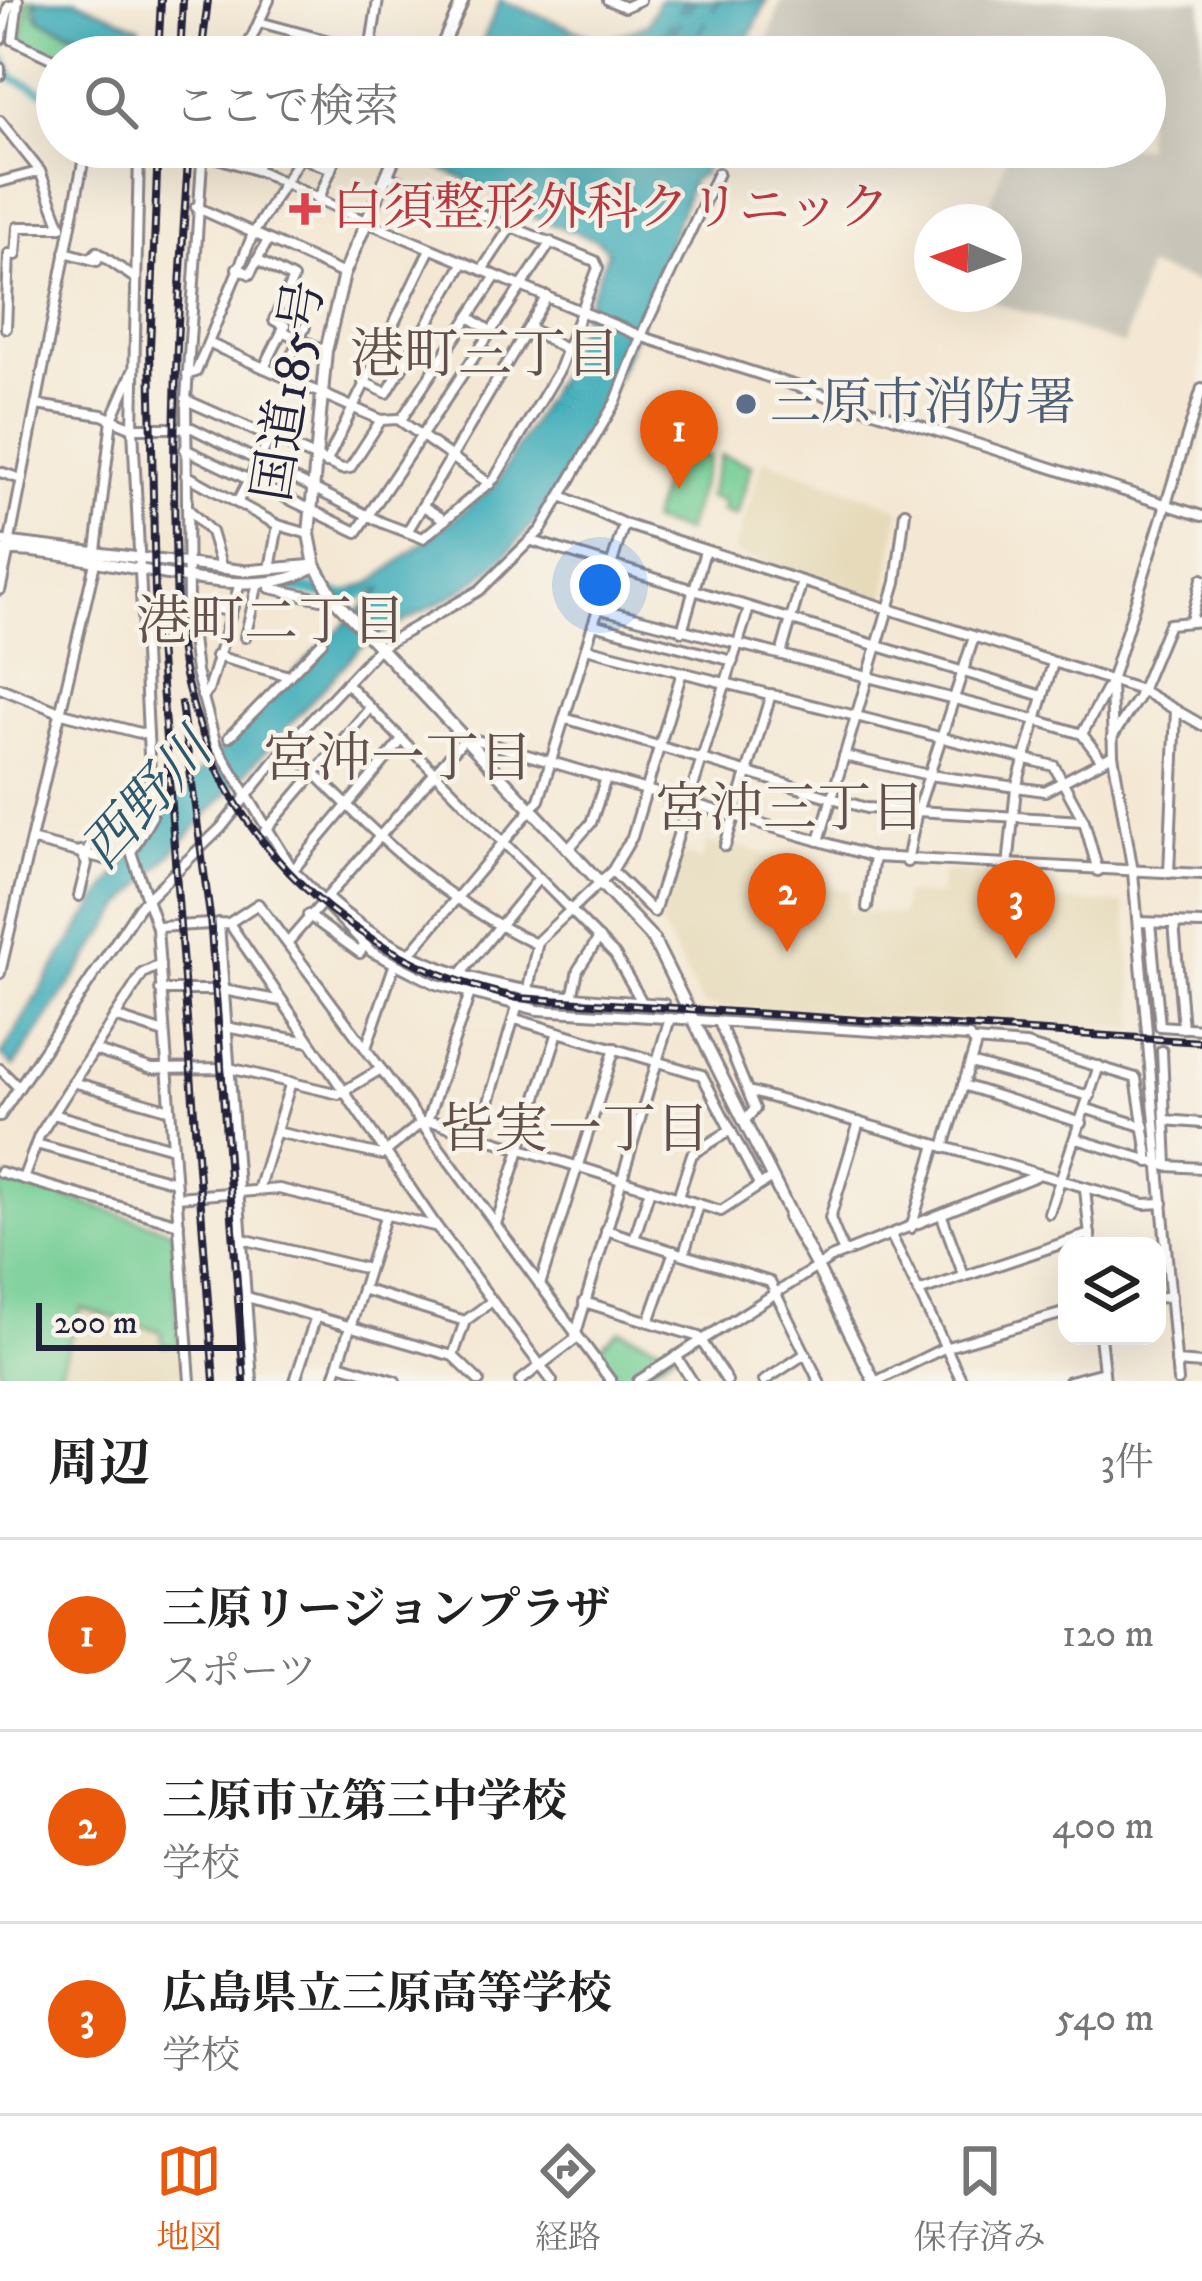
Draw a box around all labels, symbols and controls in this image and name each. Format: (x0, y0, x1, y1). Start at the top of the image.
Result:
search box (36, 36, 1166, 168)
icon: search (78, 69, 144, 135)
text: ここで検索 (174, 80, 399, 136)
place label: 白須整形外科クリニック (332, 177, 890, 241)
marker: 白須整形外科クリニック (289, 193, 321, 225)
north arrow (914, 204, 1022, 312)
street label: 国道185号 (241, 276, 339, 506)
district label: 港町三丁目 (350, 323, 620, 390)
place label: 三原市消防署 (770, 372, 1076, 436)
pin: 1 (640, 390, 718, 489)
marker: 三原市消防署 (733, 391, 759, 417)
your location (570, 555, 630, 615)
district label: 港町二丁目 (136, 590, 406, 657)
water label: 西野川 (69, 715, 230, 884)
district label: 宮沖一丁目 (263, 727, 533, 794)
district label: 宮沖三丁目 (655, 777, 925, 844)
pin: 2 (748, 853, 826, 952)
pin: 3 (977, 860, 1055, 959)
district label: 皆実一丁目 (440, 1098, 710, 1165)
map controls (1058, 1237, 1166, 1345)
button: layers (1058, 1237, 1166, 1345)
scale bar (36, 1297, 243, 1350)
text: 200 m (54, 1303, 138, 1344)
text: 周辺 (48, 1433, 150, 1497)
text: 3件 (1100, 1439, 1154, 1488)
text: 三原リージョンプラザ (162, 1583, 610, 1639)
text: 1 (80, 1610, 94, 1659)
text: 120 m (1062, 1610, 1154, 1659)
text: スポーツ (162, 1648, 316, 1697)
text: 三原市立第三中学校 (162, 1775, 567, 1831)
text: 2 (77, 1802, 97, 1851)
text: 400 m (1052, 1802, 1154, 1851)
text: 学校 (162, 1840, 240, 1889)
text: 広島県立三原高等学校 (162, 1967, 612, 2023)
text: 3 (80, 1994, 94, 2043)
text: 540 m (1056, 1994, 1154, 2043)
text: 学校 (162, 2032, 240, 2081)
tab: 地図 (156, 2138, 222, 2259)
tab: 経路 (535, 2138, 601, 2259)
tab: 保存済み (914, 2138, 1046, 2259)

